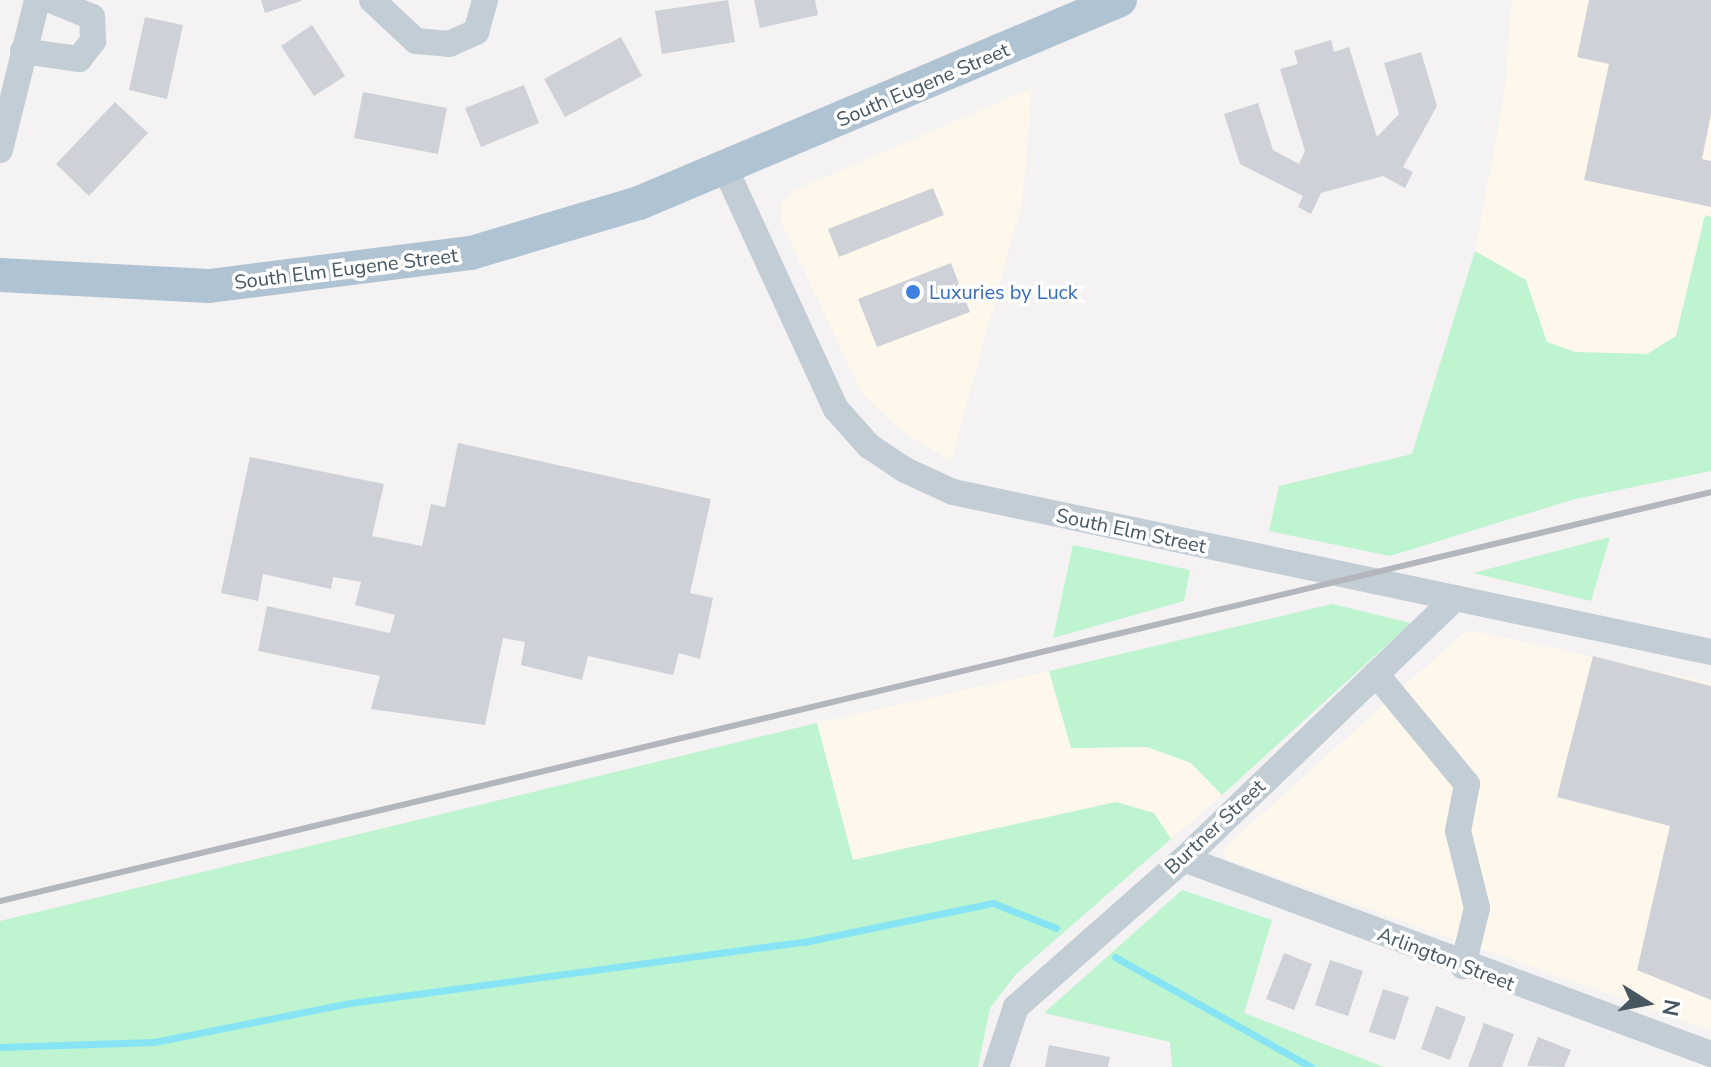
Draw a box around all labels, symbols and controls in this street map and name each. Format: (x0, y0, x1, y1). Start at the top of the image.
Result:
street label: South Eugene Street (833, 38, 1013, 132)
street label: South Elm Eugene Street (233, 243, 459, 295)
place label: Luxuries by Luck (929, 280, 1078, 304)
marker: Luxuries by Luck (904, 283, 922, 301)
street label: South Elm Street (1054, 503, 1208, 559)
street label: Burtner Street (1160, 774, 1270, 880)
street label: Arlington Street (1374, 922, 1518, 996)
north arrow (1607, 963, 1687, 1043)
text: N (1654, 997, 1687, 1019)

